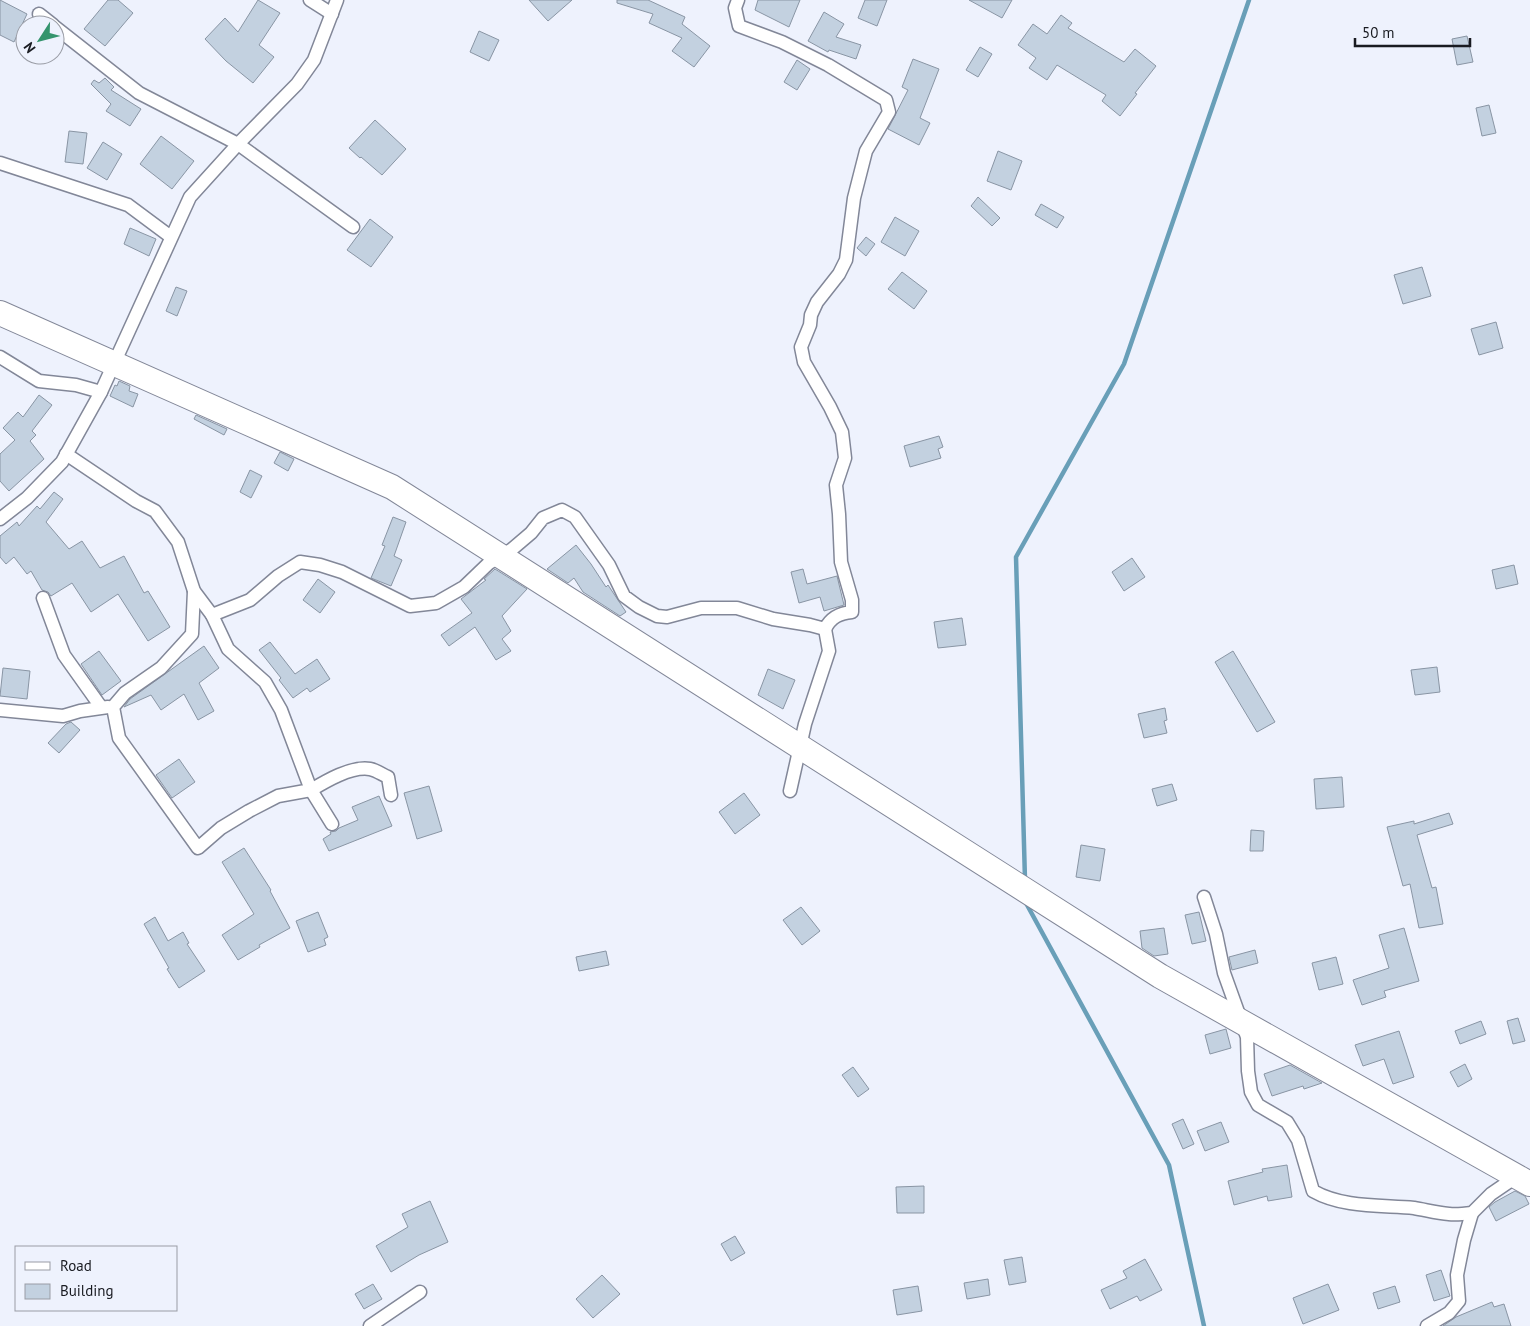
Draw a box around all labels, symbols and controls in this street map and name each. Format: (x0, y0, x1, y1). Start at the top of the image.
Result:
north arrow (15, 15, 65, 65)
scale bar (1355, 15, 1470, 47)
text: 50 m (1362, 23, 1395, 42)
text: N (19, 39, 39, 57)
legend (15, 1246, 178, 1311)
text: Road (60, 1256, 92, 1275)
text: Building (60, 1281, 114, 1300)

